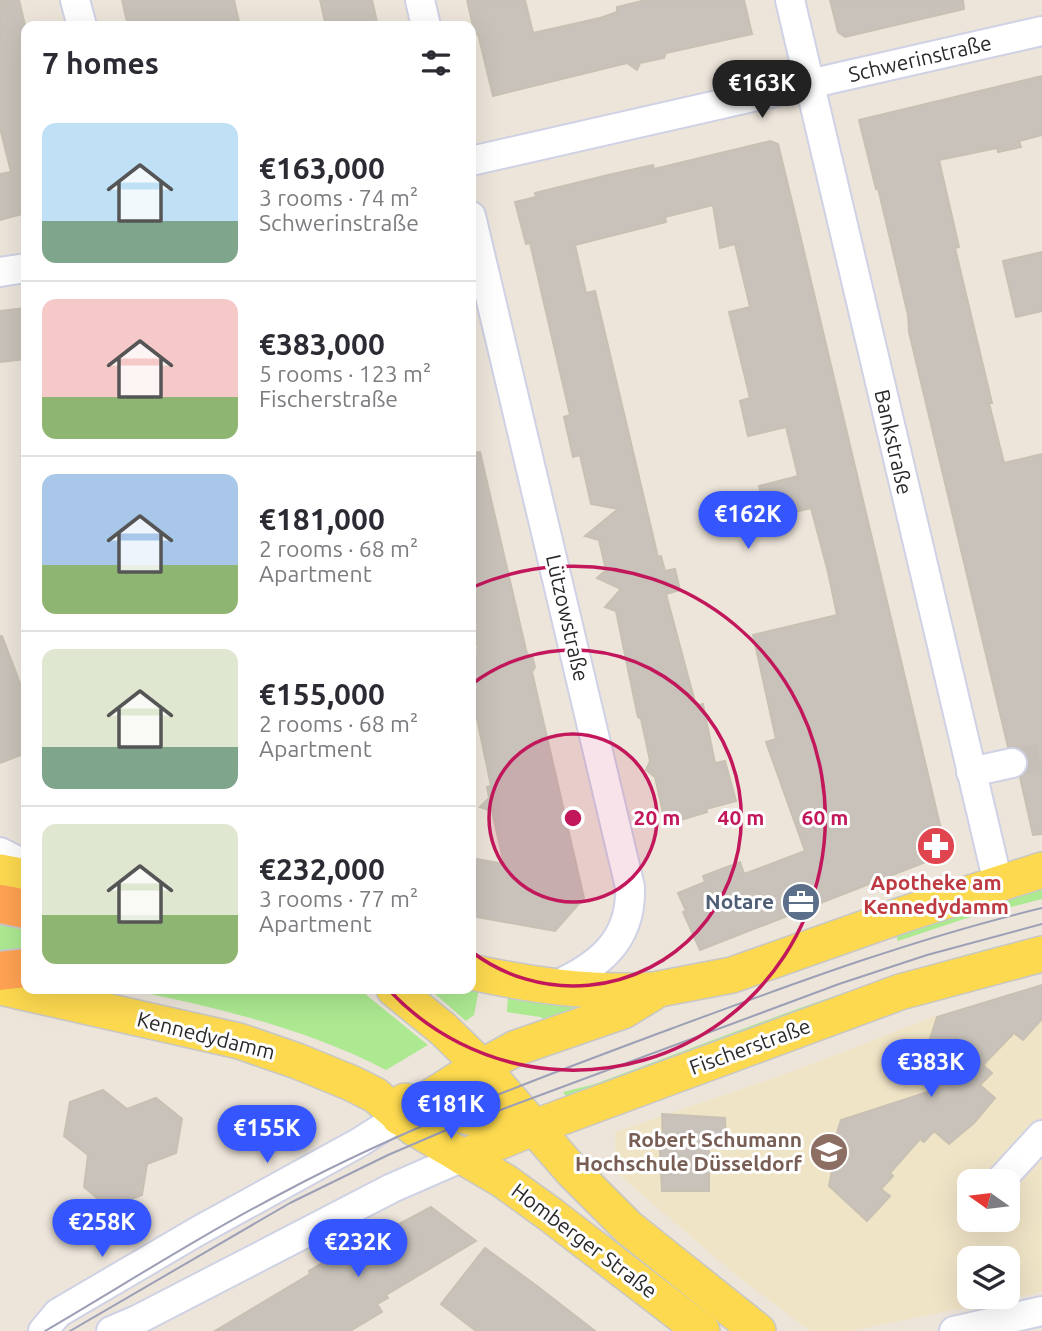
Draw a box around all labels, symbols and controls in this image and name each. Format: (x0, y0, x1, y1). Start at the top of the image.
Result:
street label: Schwerinstraße (846, 30, 994, 86)
icon: filters (417, 44, 455, 82)
text: 7 homes (42, 46, 159, 80)
pin: €163K (713, 60, 811, 120)
text: €163K (728, 70, 796, 95)
icon: home (98, 151, 182, 235)
text: €163,000 (259, 151, 385, 185)
text: 3 rooms · 74 m² (259, 185, 418, 210)
text: Schwerinstraße (259, 210, 419, 235)
icon: home (98, 327, 182, 411)
text: €383,000 (259, 327, 385, 361)
text: 5 rooms · 123 m² (259, 361, 431, 386)
text: Fischerstraße (259, 386, 398, 411)
street label: Bankstraße (870, 387, 918, 497)
pin: €162K (699, 491, 797, 551)
text: €162K (714, 501, 782, 526)
icon: home (98, 502, 182, 586)
text: €181,000 (259, 502, 385, 536)
text: 2 rooms · 68 m² (259, 536, 418, 561)
street label: Lützowstraße (542, 552, 594, 683)
text: Apartment (259, 561, 372, 586)
icon: home (98, 677, 182, 761)
text: €155,000 (259, 677, 385, 711)
text: 2 rooms · 68 m² (259, 711, 418, 736)
text: Apartment (259, 736, 372, 761)
text: 20 m (634, 805, 680, 829)
text: 40 m (718, 805, 764, 829)
text: 60 m (802, 805, 848, 829)
centre of rings (561, 806, 585, 830)
pharmacy icon: Apotheke am Kennedydamm (915, 825, 957, 867)
icon: home (98, 852, 182, 936)
text: €232,000 (259, 852, 385, 886)
place label: Apotheke am Kennedydamm (863, 870, 1009, 918)
office icon: Notare (780, 881, 822, 923)
text: 3 rooms · 77 m² (259, 886, 418, 911)
place label: Notare (705, 889, 774, 913)
text: Apartment (259, 911, 372, 936)
street label: Kennedydamm (135, 1006, 278, 1064)
street label: Fischerstraße (686, 1013, 813, 1079)
pin: €383K (882, 1040, 980, 1099)
text: €383K (897, 1049, 965, 1074)
pin: €181K (402, 1082, 500, 1141)
text: €181K (417, 1091, 485, 1116)
pin: €155K (218, 1106, 316, 1165)
text: €155K (233, 1115, 301, 1140)
place label: Robert Schumann Hochschule Düsseldorf (575, 1127, 802, 1175)
school or university icon: Robert Schumann Hochschule Düsseldorf (808, 1131, 850, 1173)
north arrow (957, 1169, 1020, 1232)
map controls (957, 1169, 1020, 1309)
street label: Homberger Straße (507, 1178, 662, 1303)
pin: €258K (53, 1200, 151, 1259)
text: €258K (68, 1209, 136, 1234)
pin: €232K (309, 1220, 407, 1279)
text: €232K (324, 1229, 392, 1254)
button: layers (957, 1246, 1020, 1309)

